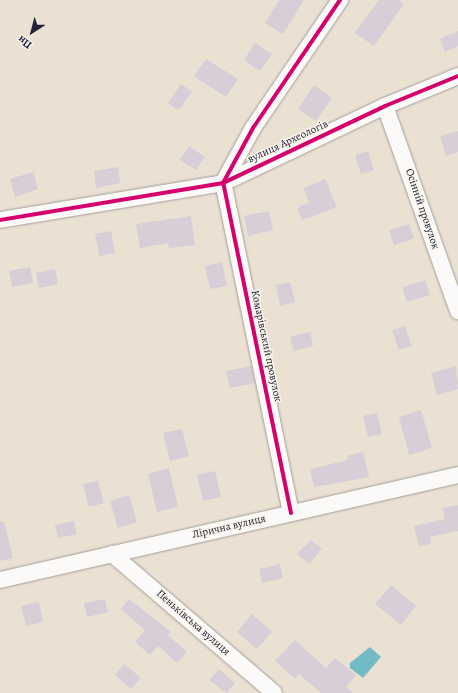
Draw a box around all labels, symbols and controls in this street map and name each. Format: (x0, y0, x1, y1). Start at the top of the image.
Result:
north arrow (12, 12, 52, 52)
text: Пн (14, 32, 35, 52)
street label: вулиця Археологів (246, 118, 330, 166)
street label: Осінній провулок (402, 167, 442, 251)
street label: Комарівський провулок (248, 289, 284, 403)
street label: Лірична вулиця (191, 512, 267, 542)
street label: Пеньківська вулиця (153, 587, 233, 659)

